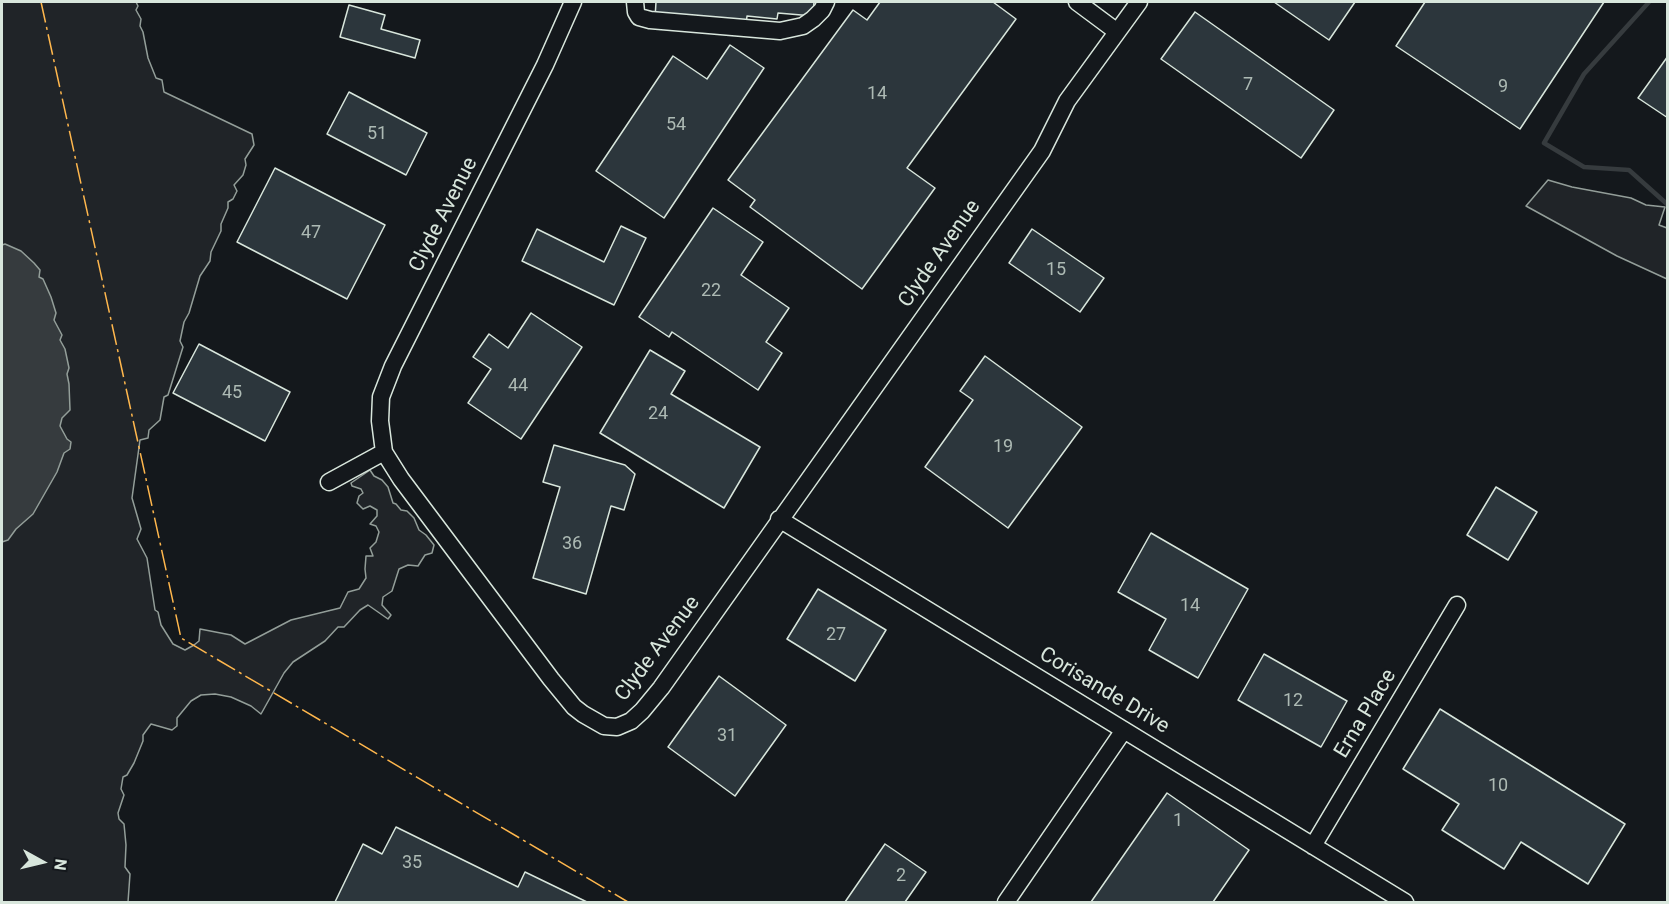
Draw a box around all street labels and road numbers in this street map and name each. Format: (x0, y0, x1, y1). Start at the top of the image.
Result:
street label: Clyde Avenue (404, 153, 484, 277)
street label: Clyde Avenue (894, 195, 986, 313)
street label: Clyde Avenue (610, 591, 706, 707)
street label: Corisande Drive (1034, 642, 1174, 740)
street label: Erna Place (1330, 665, 1402, 763)

